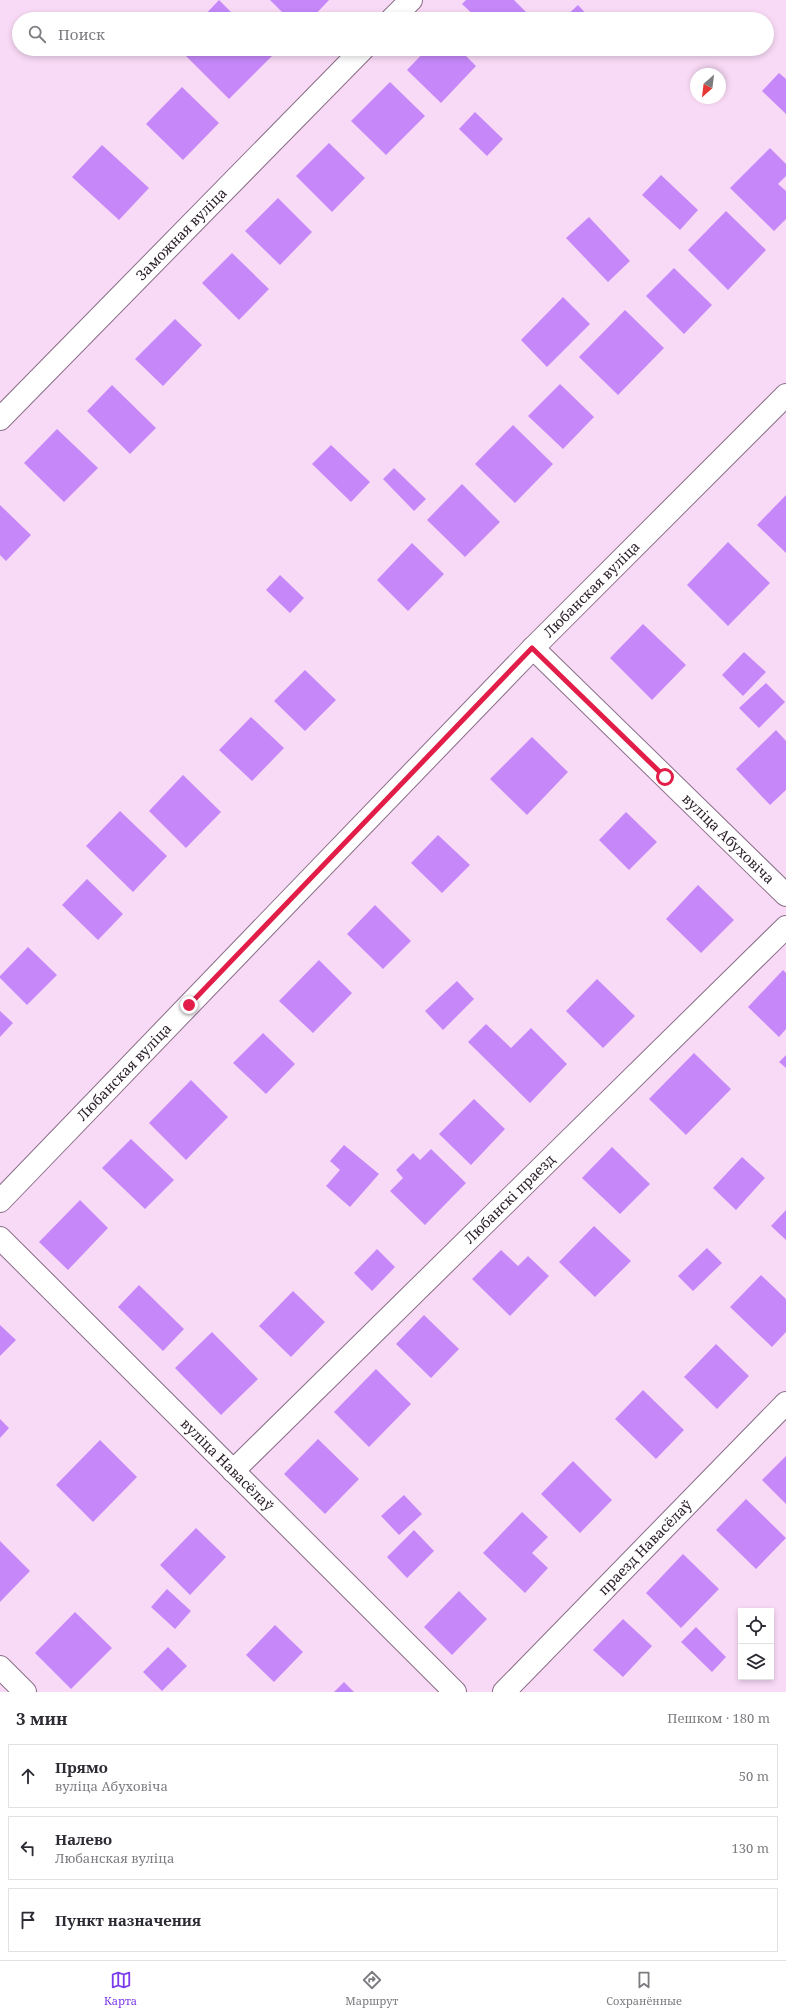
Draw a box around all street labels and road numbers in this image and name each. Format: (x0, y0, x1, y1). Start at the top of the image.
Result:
street label: Заможная вуліца (131, 183, 231, 284)
street label: Любанская вуліца (539, 537, 643, 641)
street label: вуліца Абуховіча (679, 789, 779, 888)
street label: Любанская вуліца (72, 1019, 175, 1125)
street label: Любанскі праезд (460, 1149, 559, 1247)
street label: вуліца Навасёлаў (177, 1414, 278, 1515)
street label: праезд Навасёлаў (594, 1495, 696, 1599)

